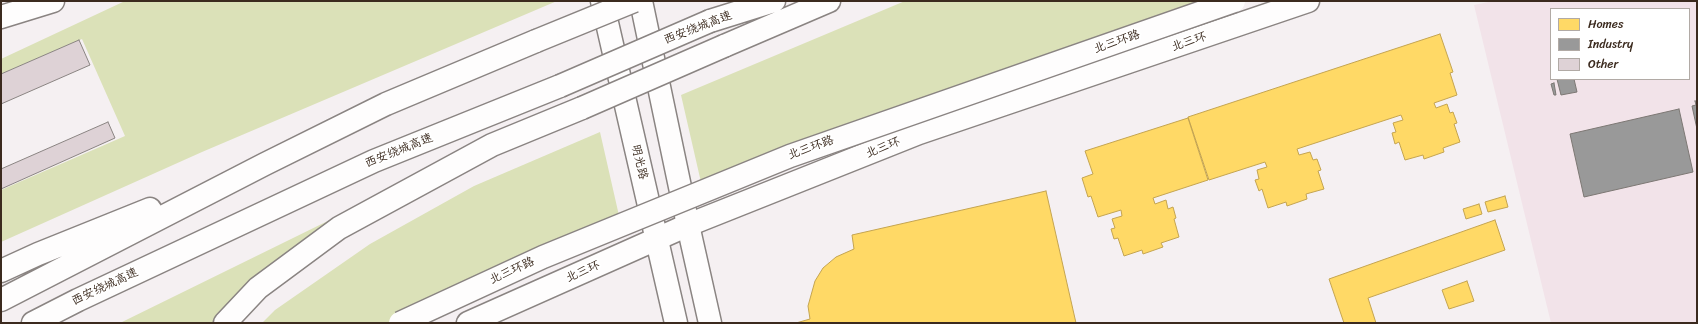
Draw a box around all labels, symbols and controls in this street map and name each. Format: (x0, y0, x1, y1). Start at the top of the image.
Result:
street label: 西安绕城高速 (662, 8, 734, 48)
legend (1550, 8, 1690, 80)
text: Homes (1588, 13, 1624, 35)
street label: 北三环路 (1092, 27, 1142, 57)
street label: 北三环 (1170, 29, 1208, 55)
text: Industry (1588, 33, 1633, 55)
text: Other (1588, 53, 1618, 75)
street label: 西安绕城高速 (363, 131, 435, 171)
street label: 北三环路 (786, 133, 836, 163)
street label: 北三环 (864, 135, 902, 161)
street label: 明光路 (628, 143, 650, 181)
street label: 北三环路 (487, 254, 537, 288)
street label: 北三环 (564, 258, 602, 286)
street label: 西安绕城高速 (69, 265, 141, 309)

